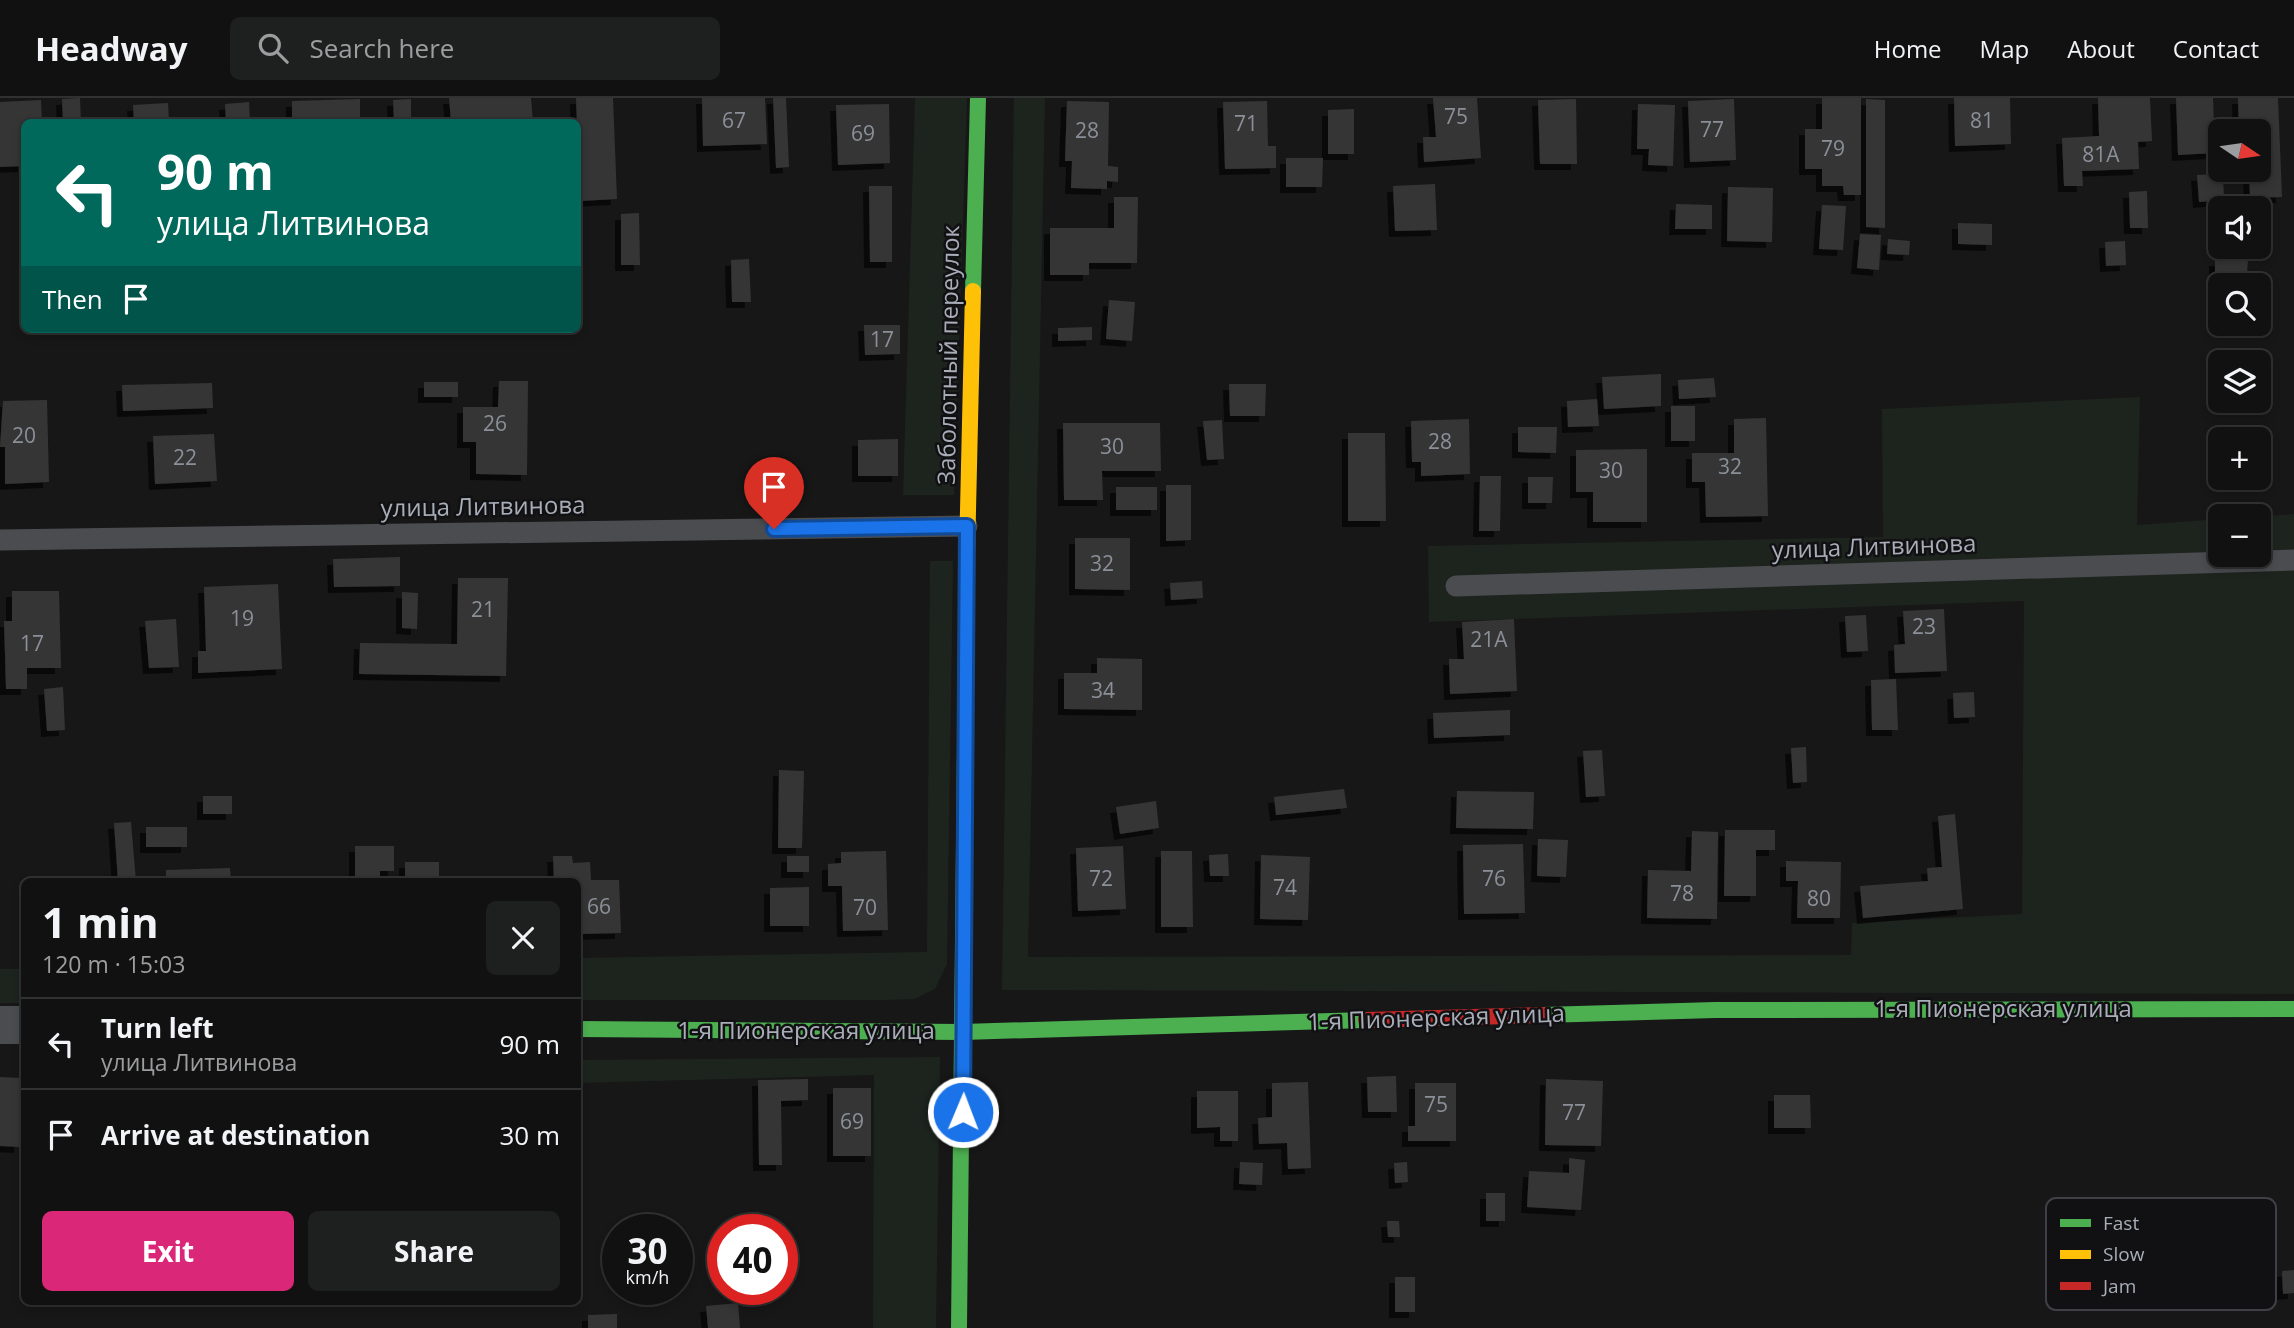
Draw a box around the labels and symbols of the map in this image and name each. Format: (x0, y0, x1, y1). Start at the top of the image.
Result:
house number: 75 (1444, 102, 1468, 130)
house number: 67 (722, 106, 746, 134)
house number: 81 (1970, 106, 1994, 134)
house number: 71 (1234, 109, 1258, 137)
house number: 77 (1700, 115, 1724, 143)
house number: 28 (1075, 116, 1099, 144)
house number: 69 (851, 119, 875, 147)
north arrow (2208, 119, 2272, 182)
house number: 79 (1821, 134, 1845, 162)
house number: 81А (2082, 140, 2120, 168)
street label: Заболотный переулок (929, 224, 966, 485)
house number: 17 (870, 325, 894, 353)
house number: 26 (483, 409, 507, 437)
house number: 20 (12, 421, 36, 449)
house number: 28 (1428, 427, 1452, 455)
house number: 30 (1100, 432, 1124, 460)
house number: 22 (173, 443, 197, 471)
house number: 32 (1718, 452, 1742, 480)
house number: 30 (1599, 456, 1623, 484)
pin (744, 457, 804, 529)
street label: улица Литвинова (380, 487, 586, 524)
street label: улица Литвинова (1771, 525, 1977, 566)
house number: 32 (1090, 549, 1114, 577)
house number: 21 (471, 595, 495, 623)
house number: 19 (230, 604, 254, 632)
house number: 23 (1912, 612, 1936, 640)
house number: 21А (1470, 625, 1508, 653)
house number: 17 (20, 629, 44, 657)
house number: 34 (1091, 676, 1115, 704)
house number: 72 (1089, 864, 1113, 892)
house number: 76 (1482, 864, 1506, 892)
house number: 74 (1273, 873, 1297, 901)
house number: 78 (1670, 879, 1694, 907)
house number: 80 (1807, 884, 1831, 912)
house number: 66 (587, 892, 611, 920)
house number: 70 (853, 893, 877, 921)
street label: 1-я Пионерская улица (1874, 991, 2132, 1024)
street label: 1-я Пионерская улица (1307, 996, 1565, 1037)
street label: 1-я Пионерская улица (677, 1013, 935, 1046)
position arrow (926, 1075, 1000, 1149)
house number: 75 (1424, 1090, 1448, 1118)
house number: 77 (1562, 1098, 1586, 1126)
house number: 69 (840, 1107, 864, 1135)
legend (2046, 1198, 2276, 1310)
text: Fast (2103, 1210, 2139, 1236)
speed limit sign: 40 (707, 1214, 798, 1305)
text: Slow (2103, 1241, 2145, 1267)
text: Jam (2101, 1273, 2136, 1299)

